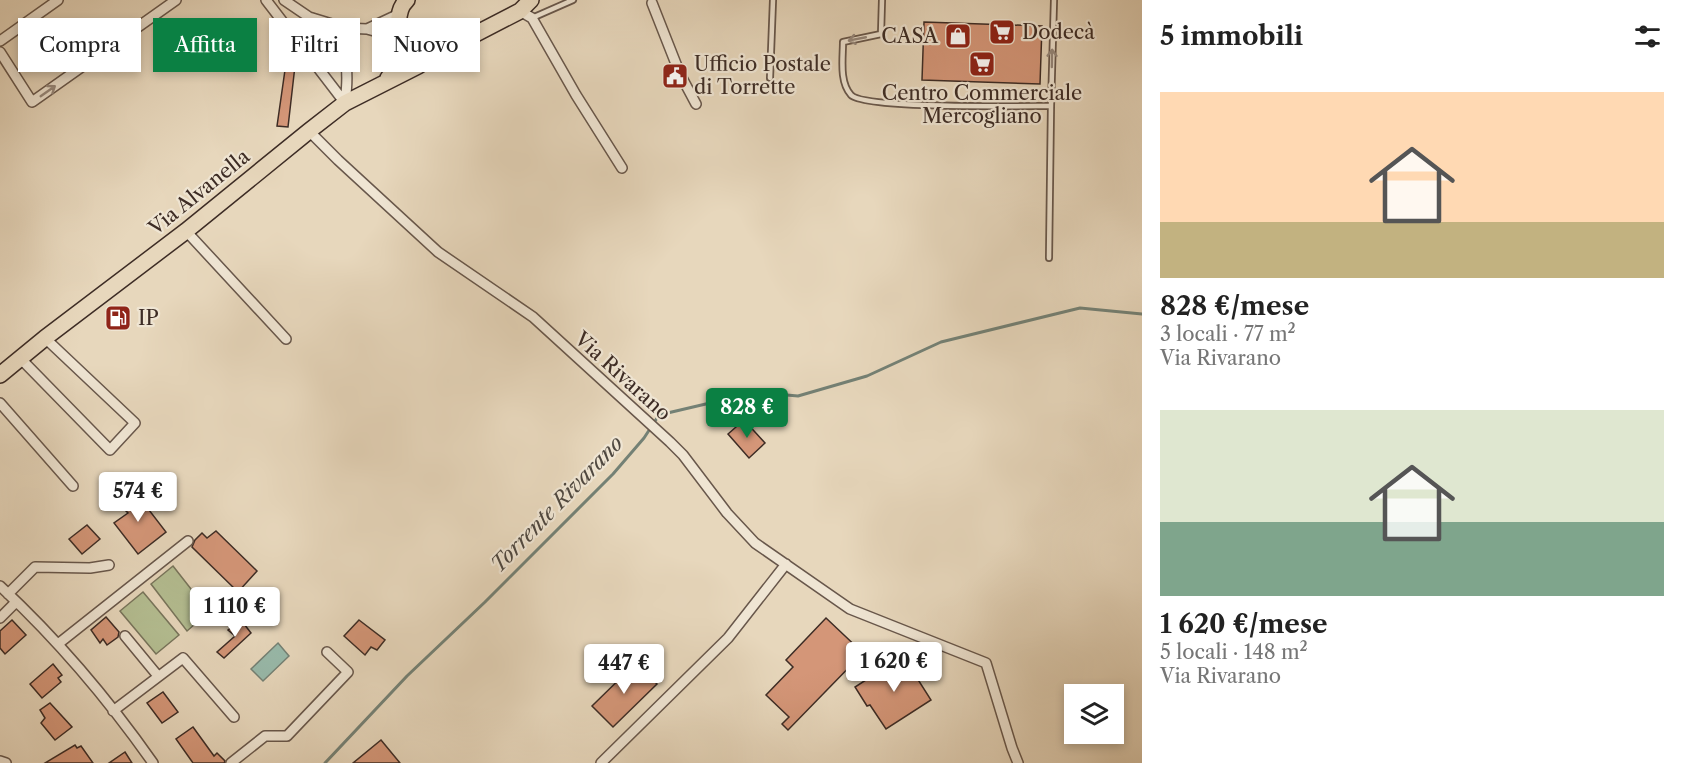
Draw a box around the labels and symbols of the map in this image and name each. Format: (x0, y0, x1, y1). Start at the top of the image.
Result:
supermarket icon: Dodecà (987, 17, 1017, 47)
place label: Dodecà (1022, 20, 1095, 44)
shop icon: CASA (943, 21, 973, 51)
place label: CASA (881, 24, 939, 48)
one-way arrow (848, 34, 867, 45)
one-way arrow (1047, 48, 1058, 68)
supermarket icon: Centro Commerciale Mercogliano (967, 49, 997, 79)
place label: Ufficio Postale di Torrette (694, 52, 831, 99)
public building icon: Ufficio Postale di Torrette (660, 61, 690, 91)
place label: Centro Commerciale Mercogliano (882, 81, 1082, 128)
one-way arrow (39, 85, 56, 97)
street label: Via Alvanella (143, 144, 255, 241)
fuel station icon: IP (103, 303, 133, 333)
place label: IP (138, 306, 159, 330)
street label: Via Rivarano (569, 326, 676, 425)
pin: 828 € (705, 388, 789, 439)
water label: Torrente Rivarano (485, 430, 628, 577)
pin: 574 € (96, 472, 180, 523)
pin: 1 110 € (180, 587, 290, 638)
pin: 1 620 € (839, 642, 949, 693)
pin: 447 € (582, 644, 666, 695)

